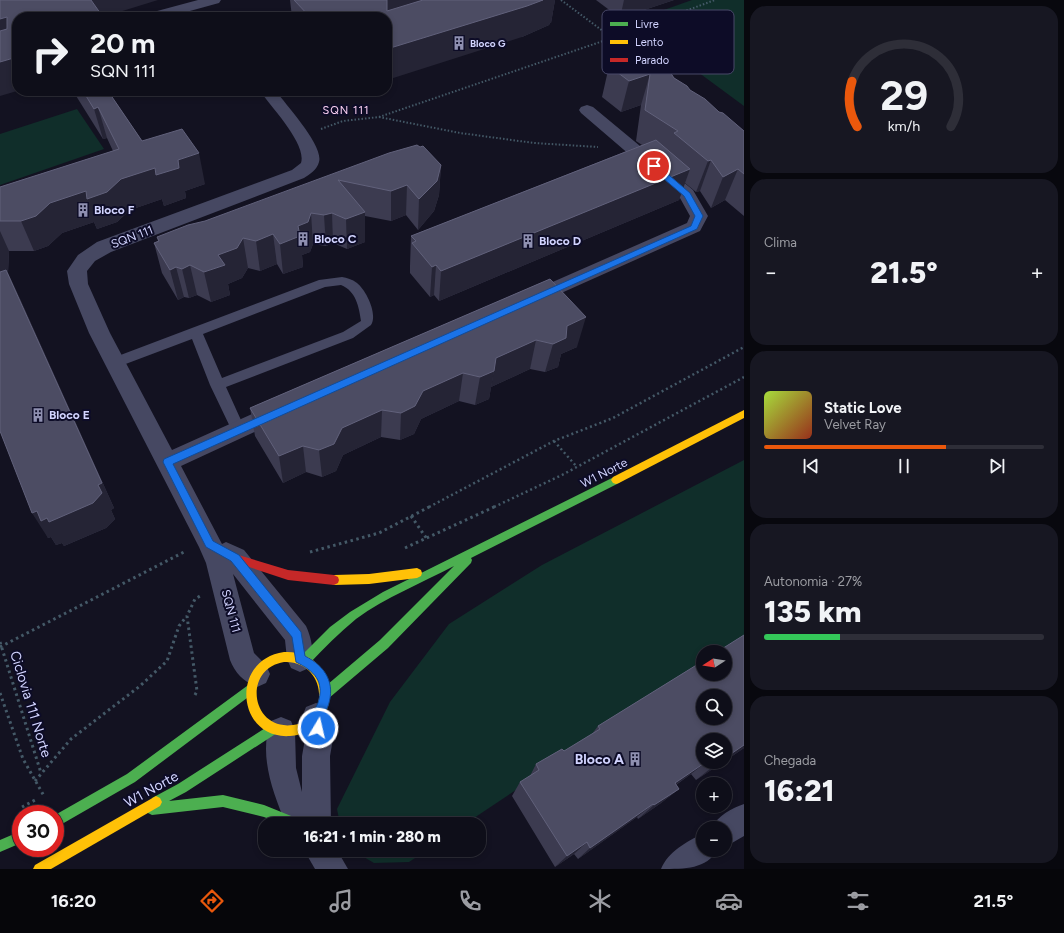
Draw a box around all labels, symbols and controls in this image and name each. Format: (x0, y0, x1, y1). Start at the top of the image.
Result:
legend (602, 10, 734, 74)
text: Livre (635, 18, 659, 31)
text: 20 m (90, 26, 155, 60)
icon: right (24, 28, 76, 80)
building icon: Bloco G (451, 35, 467, 51)
text: Lento (635, 36, 663, 49)
place label: Bloco G (470, 37, 506, 50)
text: Parado (635, 54, 669, 67)
text: SQN 111 (90, 60, 156, 82)
text: 29 (880, 70, 928, 120)
district label: SQN 111 (322, 104, 370, 117)
text: km/h (888, 117, 920, 135)
pin (637, 149, 671, 183)
icon: arrive (643, 155, 665, 177)
building icon: Bloco F (75, 202, 91, 218)
place label: Bloco F (94, 203, 135, 217)
street label: SQN 111 (109, 223, 155, 251)
building icon: Bloco C (295, 231, 311, 247)
place label: Bloco C (314, 232, 357, 246)
building icon: Bloco D (520, 233, 536, 249)
place label: Bloco D (539, 234, 581, 248)
text: Clima (764, 235, 797, 250)
text: 21.5° (870, 254, 938, 291)
text: − (764, 259, 778, 286)
text: + (1030, 259, 1044, 286)
text: Static Love (824, 399, 902, 417)
building icon: Bloco E (30, 407, 46, 423)
place label: Bloco E (49, 408, 90, 422)
text: Velvet Ray (824, 417, 886, 432)
street label: W1 Norte (578, 455, 630, 491)
icon: previous (800, 455, 822, 477)
icon: pause (893, 455, 915, 477)
icon: next (986, 455, 1008, 477)
text: Autonomia · 27% (764, 574, 862, 589)
street label: SQN 111 (219, 588, 243, 634)
text: 135 km (764, 593, 861, 630)
north arrow (696, 645, 732, 681)
map controls (696, 645, 732, 857)
street label: Ciclovia 111 Norte (6, 649, 55, 760)
button: search (696, 689, 732, 725)
position arrow (297, 707, 339, 749)
button: layers (696, 733, 732, 769)
place label: Bloco A (575, 751, 624, 768)
building icon: Bloco A (627, 751, 643, 767)
text: Chegada (764, 753, 816, 768)
street label: W1 Norte (121, 767, 182, 811)
text: 16:21 (764, 772, 835, 809)
button: + (696, 777, 732, 813)
speed limit sign: 30 (12, 805, 64, 857)
button: − (696, 821, 732, 857)
text: 16:21 · 1 min · 280 m (303, 828, 441, 846)
icon: directions (198, 887, 226, 915)
icon: music (327, 887, 355, 915)
icon: phone (456, 887, 484, 915)
icon: climate (586, 887, 614, 915)
icon: car (715, 887, 743, 915)
icon: filters (844, 887, 872, 915)
text: 16:20 (51, 890, 96, 912)
text: 21.5° (974, 890, 1013, 912)

